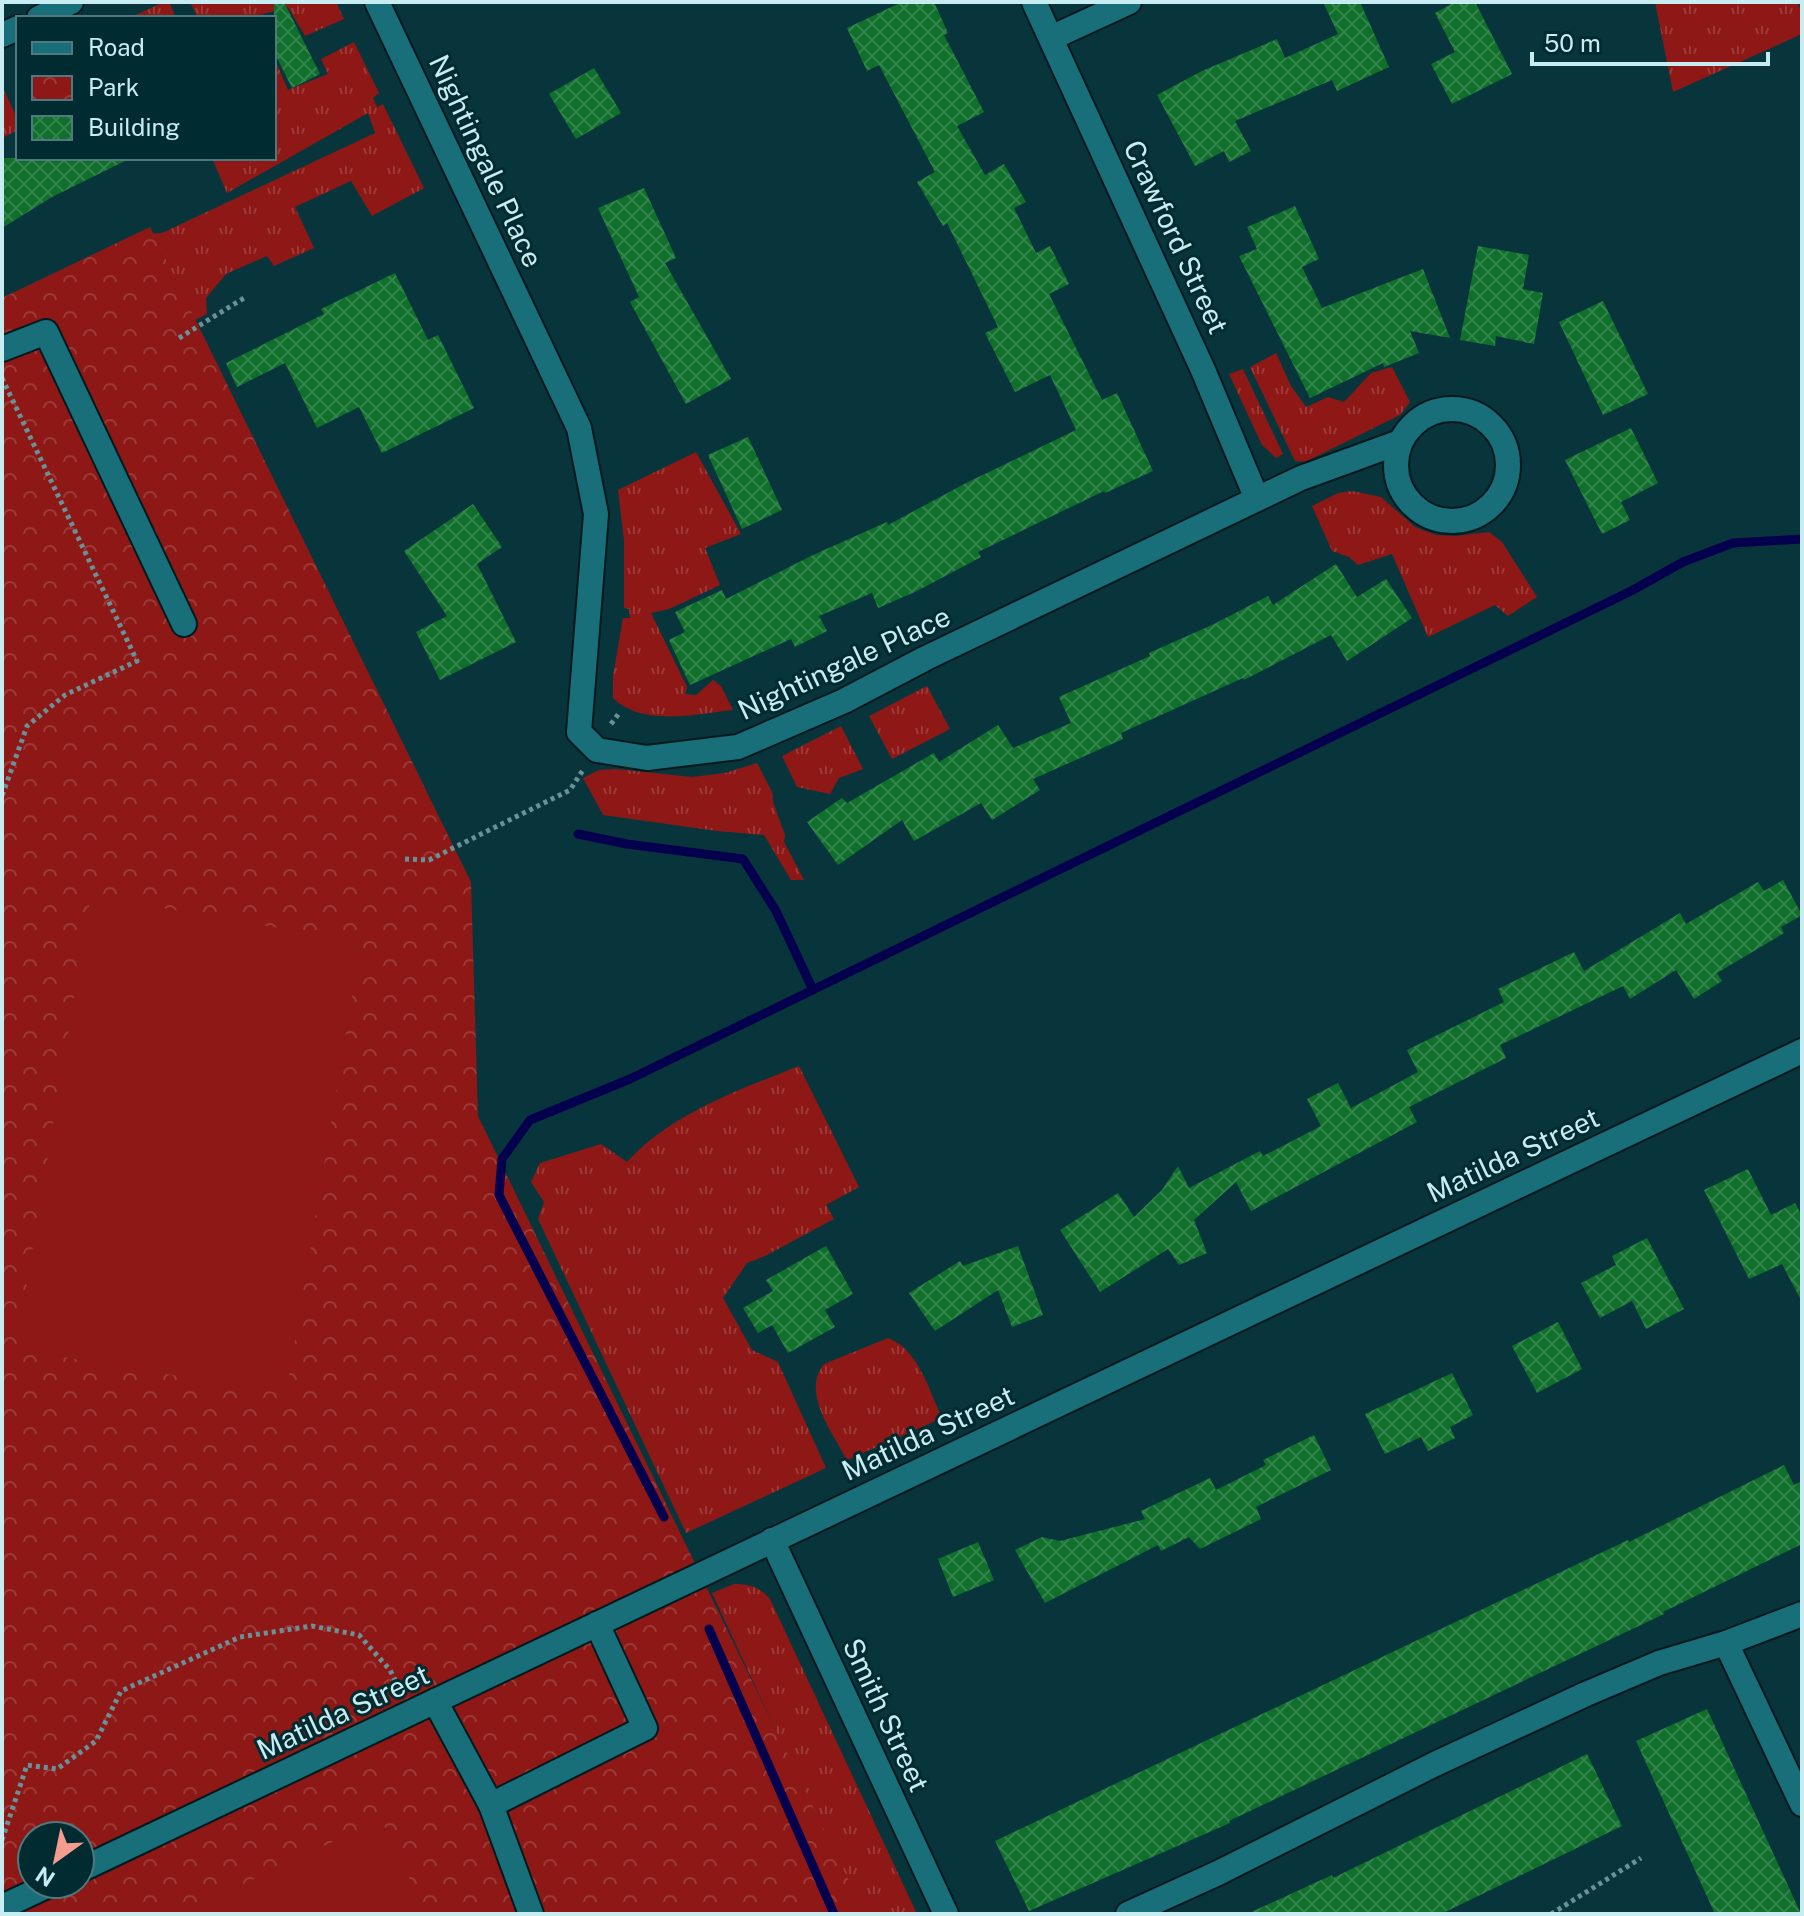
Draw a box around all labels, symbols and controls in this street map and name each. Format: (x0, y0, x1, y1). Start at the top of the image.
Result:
legend (16, 16, 276, 160)
scale bar (1532, 16, 1768, 66)
text: 50 m (1544, 29, 1601, 57)
text: Road (88, 33, 145, 61)
street label: Nightingale Place (423, 49, 550, 272)
text: Park (88, 73, 139, 101)
text: Building (88, 113, 180, 141)
street label: Crawford Street (1117, 135, 1236, 339)
street label: Nightingale Place (732, 599, 955, 726)
street label: Matilda Street (1421, 1100, 1604, 1209)
street label: Matilda Street (836, 1378, 1019, 1487)
street label: Smith Street (837, 1633, 936, 1797)
street label: Matilda Street (251, 1657, 434, 1766)
north arrow (16, 1820, 96, 1900)
text: N (31, 1861, 59, 1892)

